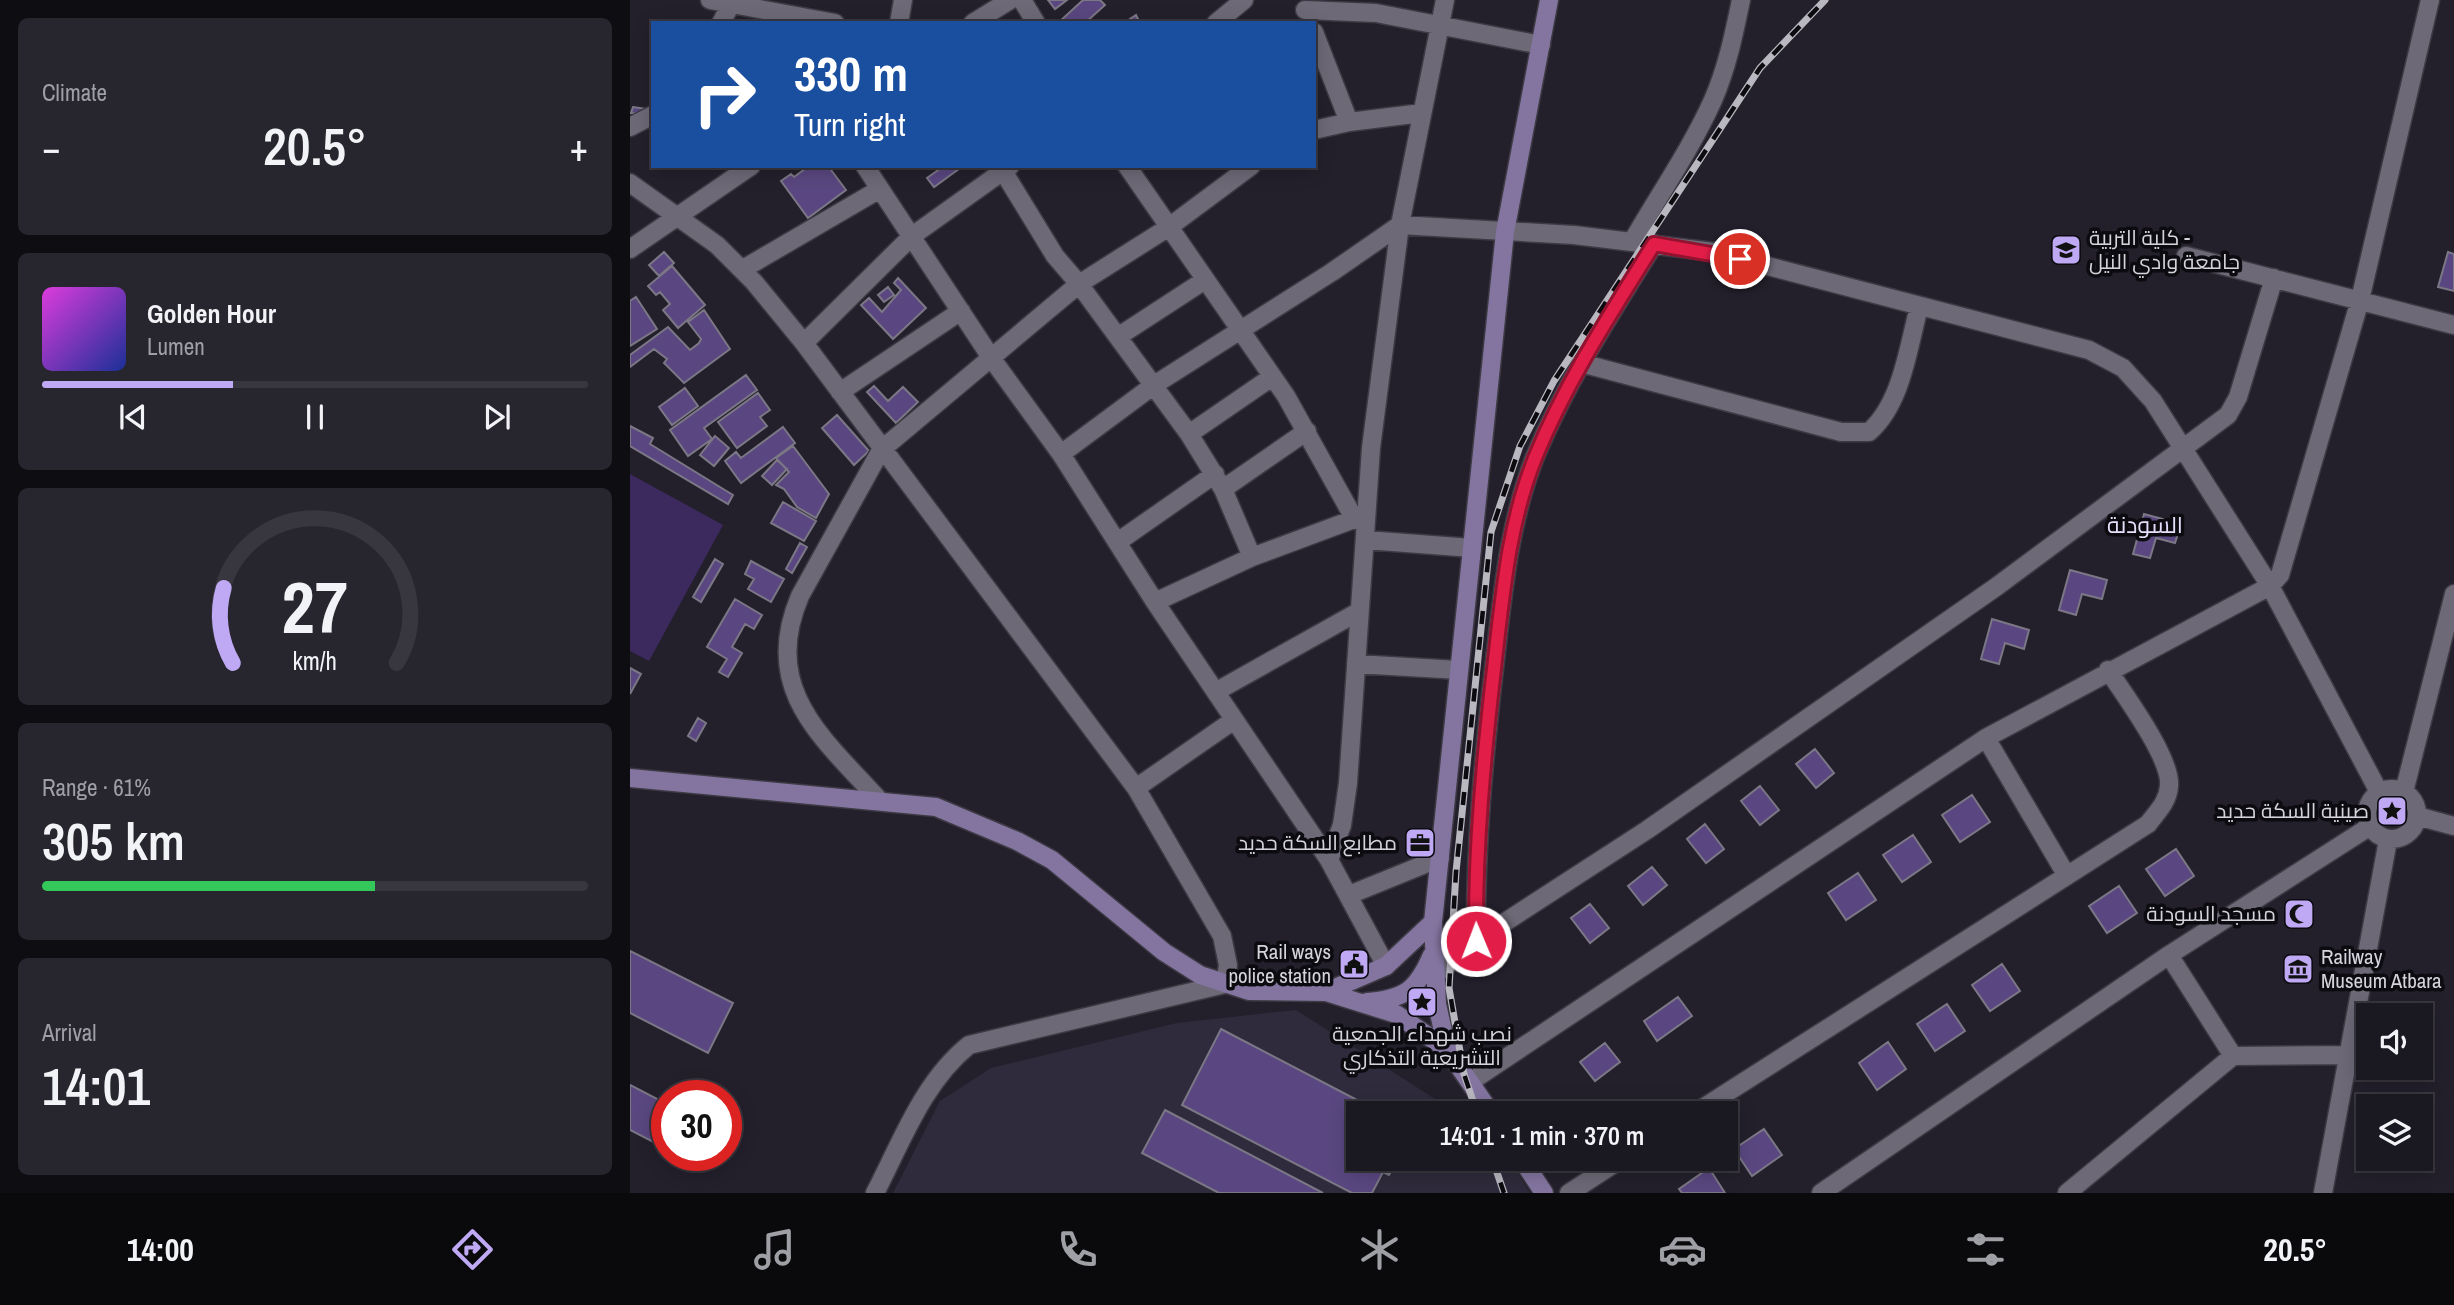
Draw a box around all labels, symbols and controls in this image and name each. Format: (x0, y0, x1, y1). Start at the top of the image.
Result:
text: 330 m (794, 40, 908, 106)
icon: right (679, 49, 770, 140)
text: Climate (42, 77, 107, 108)
text: Turn right (794, 103, 906, 146)
text: 20.5° (263, 111, 367, 181)
text: − (42, 122, 60, 173)
text: + (570, 122, 588, 173)
place label: كلية التربية - جامعة وادي النيل (2089, 223, 2240, 278)
pin (1710, 229, 1770, 289)
school or university icon: كلية التربية - جامعة وادي النيل (2049, 233, 2083, 267)
icon: arrive (1721, 240, 1759, 278)
text: Golden Hour (147, 296, 276, 331)
text: Lumen (147, 331, 205, 362)
icon: previous (114, 398, 152, 436)
icon: pause (296, 398, 334, 436)
icon: next (478, 398, 516, 436)
district label: السودنة (2107, 509, 2183, 540)
text: 27 (282, 558, 348, 656)
text: km/h (293, 643, 337, 677)
text: Range · 61% (42, 772, 151, 803)
place icon: صينية السكة حديد (2375, 794, 2409, 828)
place label: صينية السكة حديد (2216, 796, 2369, 825)
text: 305 km (42, 806, 185, 876)
office icon: مطابع السكة حديد (1403, 826, 1437, 860)
place label: مطابع السكة حديد (1238, 828, 1397, 857)
mosque icon: مسجد السودنة (2282, 897, 2316, 931)
place label: مسجد السودنة (2146, 899, 2276, 928)
position arrow (1439, 904, 1513, 978)
place label: Rail ways police station (1229, 937, 1331, 990)
place label: Railway Museum Atbara (2321, 942, 2442, 995)
public building icon: Rail ways police station (1337, 947, 1371, 981)
museum icon: Railway Museum Atbara (2281, 952, 2315, 986)
place icon: نصب شهداء الجمعية التشريعية التذكاري (1405, 985, 1439, 1019)
map controls (2356, 1003, 2433, 1171)
button: sound (2356, 1003, 2433, 1080)
text: Arrival (42, 1017, 97, 1048)
place label: نصب شهداء الجمعية التشريعية التذكاري (1332, 1019, 1512, 1074)
text: 14:01 (42, 1051, 150, 1121)
speed limit sign: 30 (651, 1080, 742, 1171)
button: layers (2356, 1094, 2433, 1171)
text: 14:01 · 1 min · 370 m (1440, 1118, 1644, 1153)
icon: directions (448, 1225, 497, 1274)
icon: music (750, 1225, 799, 1274)
icon: phone (1053, 1225, 1102, 1274)
icon: climate (1355, 1225, 1404, 1274)
icon: car (1658, 1225, 1707, 1274)
icon: filters (1961, 1225, 2010, 1274)
text: 14:00 (127, 1228, 194, 1271)
text: 20.5° (2263, 1228, 2327, 1271)

